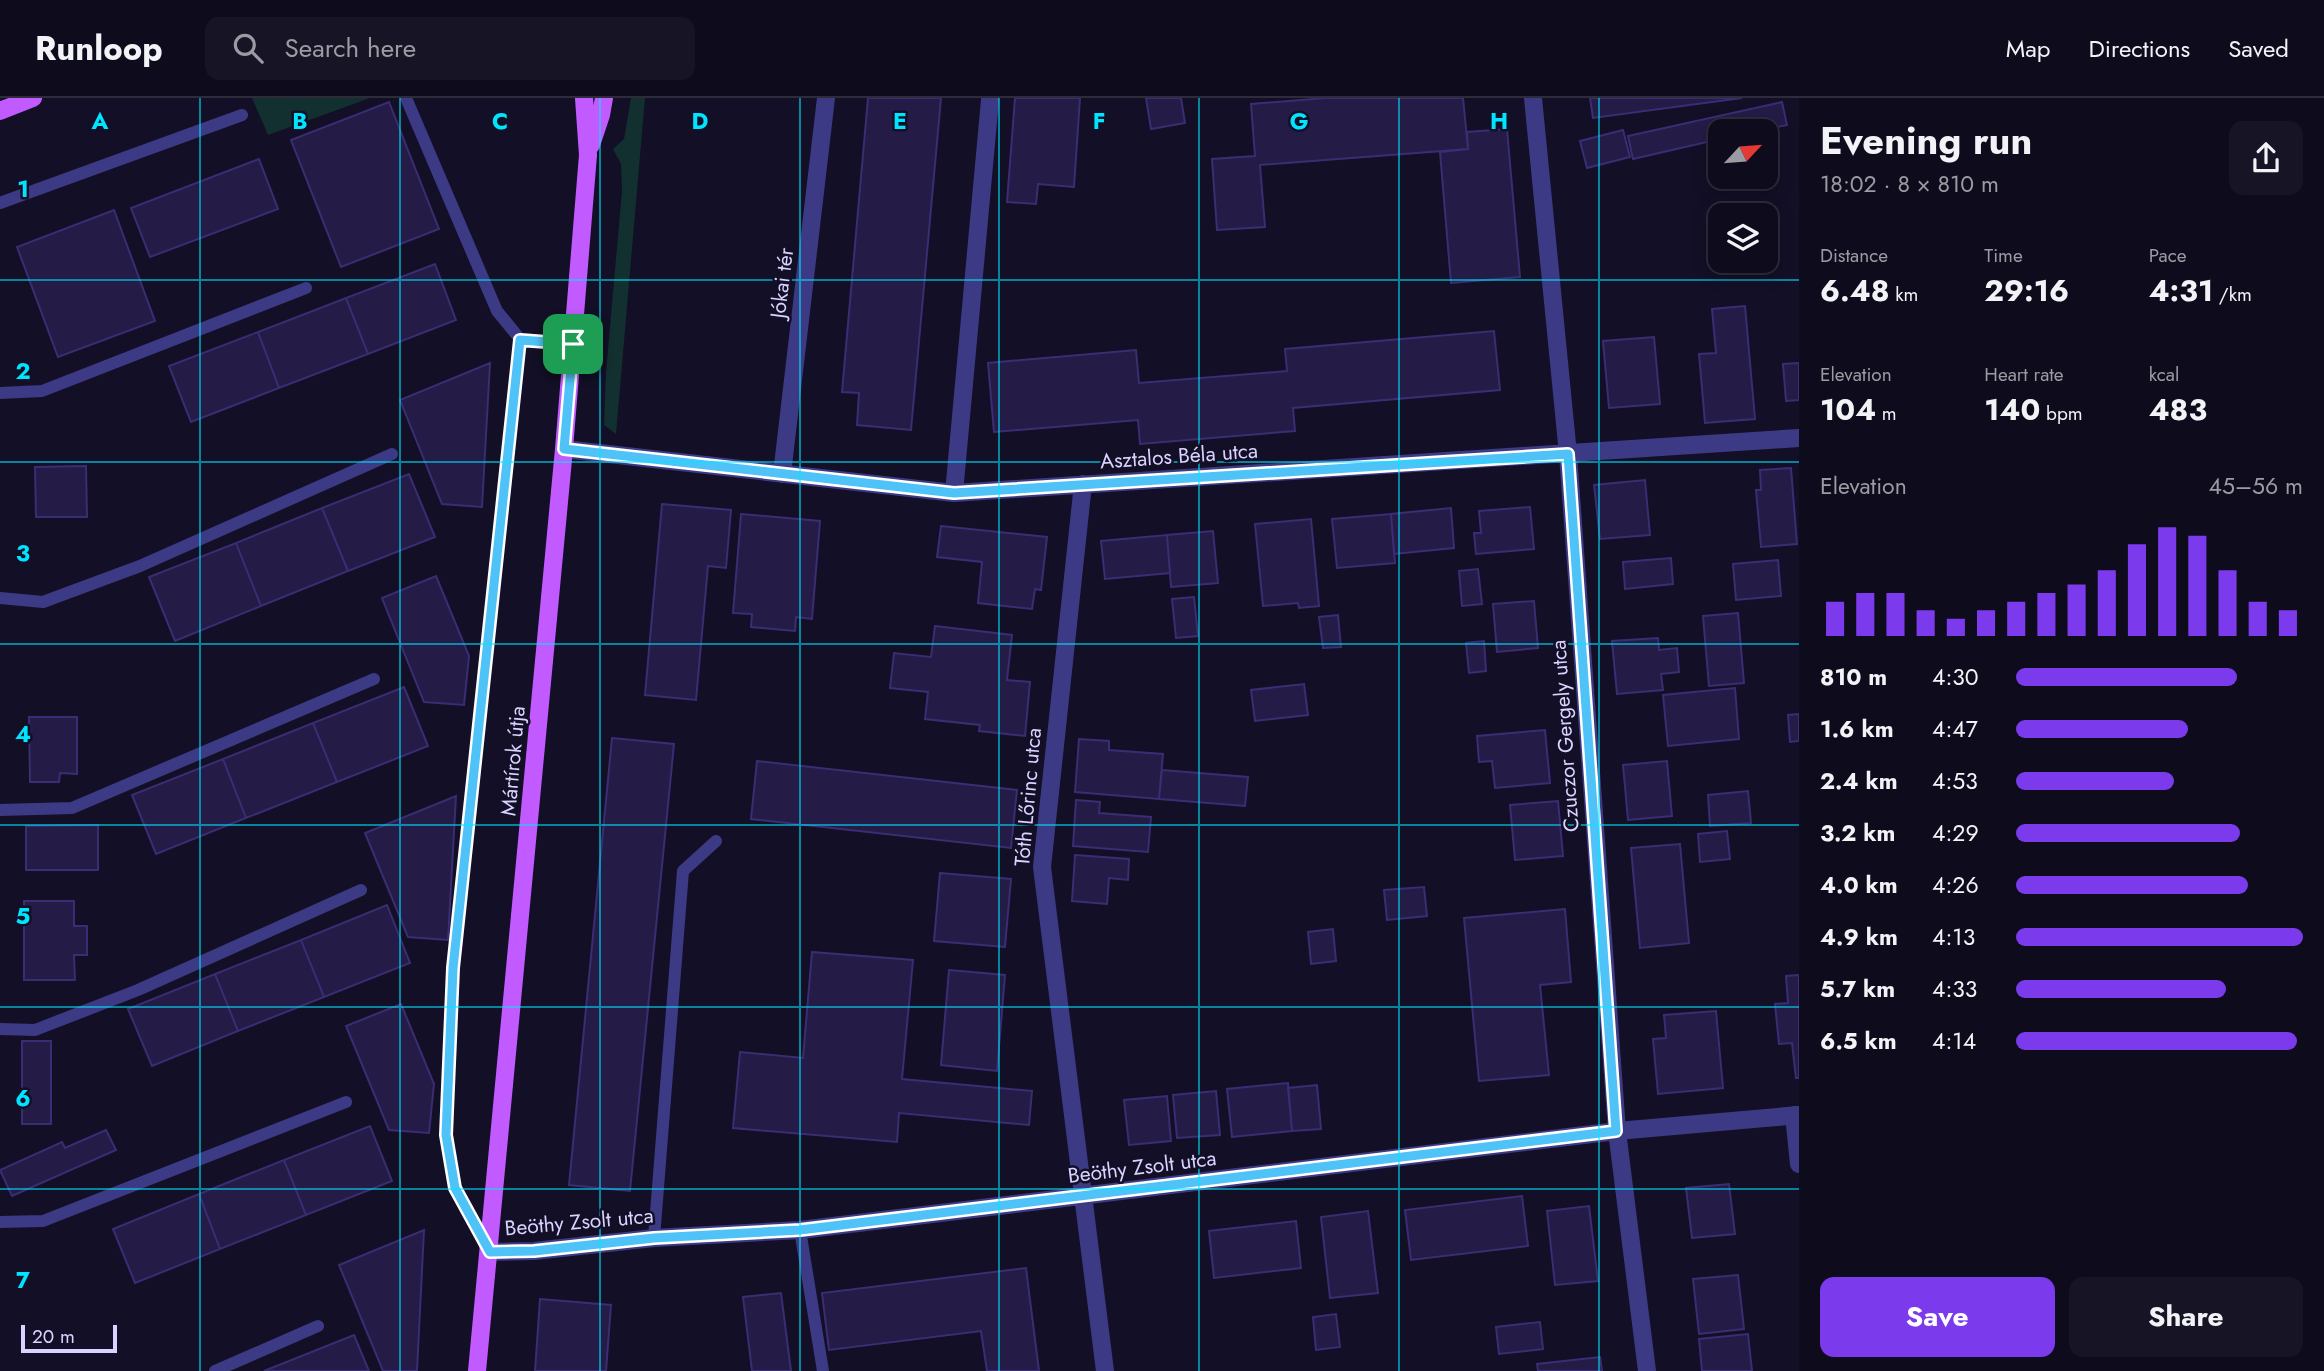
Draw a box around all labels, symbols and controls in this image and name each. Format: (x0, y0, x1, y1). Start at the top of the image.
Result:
search box (205, 17, 695, 80)
text: Runloop (35, 25, 163, 72)
icon: search (229, 29, 267, 67)
text: Search here (285, 29, 416, 67)
text: Map (2006, 31, 2051, 66)
text: Directions (2089, 31, 2190, 66)
text: Saved (2228, 31, 2289, 66)
text: A (91, 104, 109, 138)
text: B (292, 104, 308, 138)
text: C (492, 104, 508, 138)
text: D (692, 104, 709, 138)
text: E (893, 104, 907, 138)
text: F (1093, 104, 1105, 138)
text: G (1290, 104, 1308, 138)
text: H (1490, 104, 1508, 138)
text: Evening run (1820, 113, 2032, 168)
north arrow (1708, 119, 1778, 189)
map controls (1708, 119, 1778, 273)
button: share (2229, 121, 2303, 195)
text: 18:02 · 8 × 810 m (1820, 167, 1999, 201)
text: 1 (17, 172, 29, 206)
button: layers (1708, 203, 1778, 273)
text: Distance (1820, 242, 1888, 269)
text: Time (1984, 242, 2023, 269)
text: Pace (2149, 242, 2187, 269)
street label: Jókai tér (762, 245, 801, 323)
text: 6.48 (1820, 269, 1889, 312)
text: 29:16 (1984, 269, 2069, 312)
text: 4:31 (2149, 269, 2213, 312)
text: km (1889, 281, 1918, 308)
text: /km (2213, 281, 2252, 308)
pin (543, 314, 603, 374)
icon: arrive (554, 325, 592, 363)
text: 2 (15, 354, 31, 388)
text: Elevation (1820, 361, 1892, 388)
text: Heart rate (1984, 361, 2064, 388)
text: kcal (2149, 361, 2179, 388)
text: 104 (1820, 388, 1876, 431)
text: 140 (1984, 388, 2040, 431)
text: 483 (2149, 388, 2207, 431)
text: m (1876, 400, 1897, 427)
text: bpm (2040, 400, 2083, 427)
street label: Asztalos Béla utca (1099, 436, 1259, 476)
text: Elevation (1820, 469, 1907, 503)
text: 45–56 m (2209, 469, 2303, 503)
text: 3 (16, 536, 30, 570)
street label: Czuczor Gergely utca (1543, 639, 1587, 833)
text: 810 m (1820, 660, 1887, 694)
text: 4:30 (1932, 660, 1979, 694)
street label: Mártírok útja (493, 705, 533, 817)
text: 1.6 km (1820, 712, 1894, 746)
text: 4:47 (1932, 712, 1978, 746)
text: 4 (15, 717, 31, 751)
street label: Tóth Lőrinc utca (1007, 727, 1049, 867)
text: 2.4 km (1820, 764, 1898, 798)
text: 4:53 (1932, 764, 1978, 798)
text: 3.2 km (1820, 816, 1895, 850)
text: 4:29 (1932, 816, 1979, 850)
text: 4.0 km (1820, 868, 1898, 902)
text: 4:26 (1932, 868, 1979, 902)
text: 5 (16, 899, 30, 933)
text: 4.9 km (1820, 920, 1898, 954)
text: 4:13 (1932, 920, 1975, 954)
text: 5.7 km (1820, 972, 1895, 1006)
text: 4:33 (1932, 972, 1977, 1006)
text: 6.5 km (1820, 1024, 1897, 1058)
text: 4:14 (1932, 1024, 1976, 1058)
text: 6 (15, 1081, 31, 1115)
street label: Beöthy Zsolt utca (1066, 1143, 1218, 1191)
street label: Beöthy Zsolt utca (503, 1201, 655, 1243)
text: 7 (16, 1263, 30, 1297)
button: Save (1820, 1277, 2055, 1357)
button: Share (2069, 1277, 2303, 1357)
scale bar (21, 1322, 117, 1354)
text: 20 m (32, 1323, 75, 1350)

